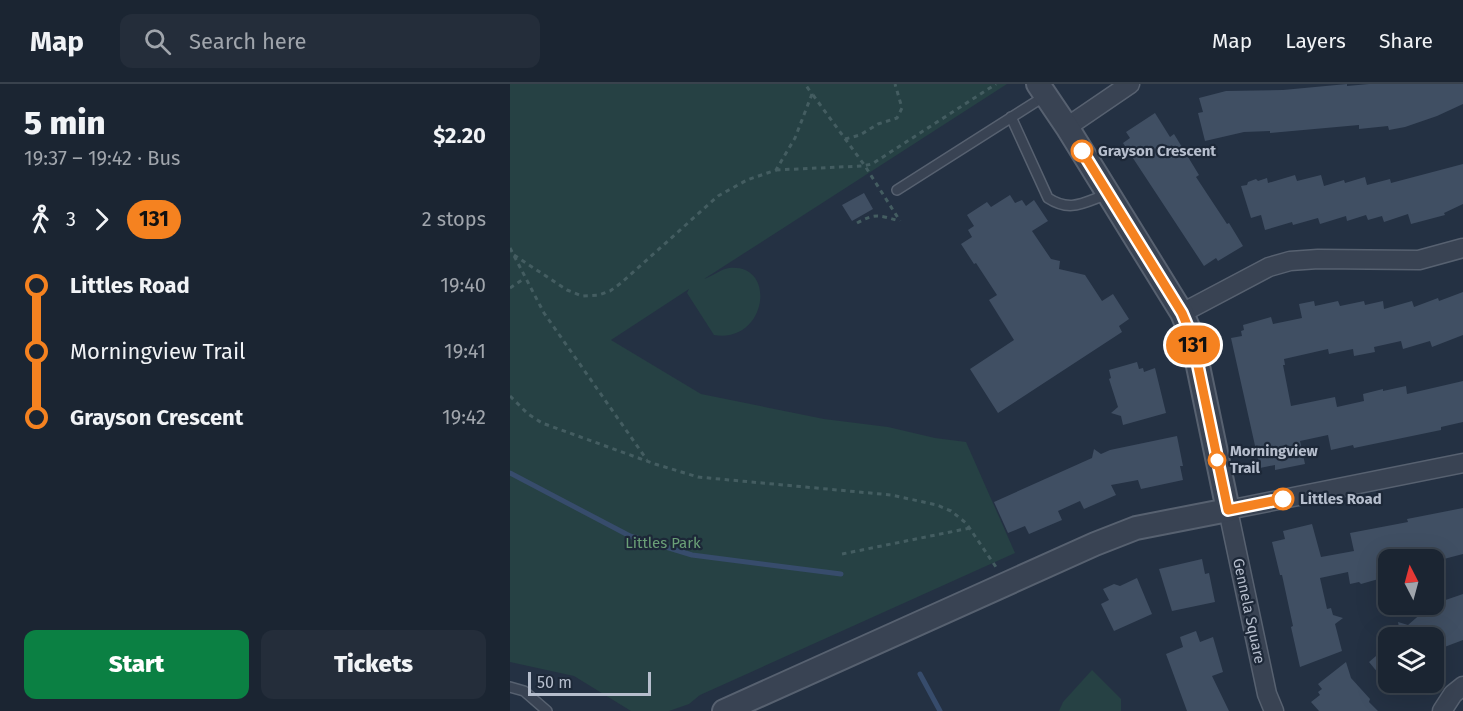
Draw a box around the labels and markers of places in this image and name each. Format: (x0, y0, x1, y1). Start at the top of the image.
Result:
marker: Grayson Crescent (1071, 140, 1093, 162)
place label: Grayson Crescent (1098, 142, 1216, 160)
place label: Morningview Trail (1230, 442, 1319, 477)
marker: Morningview Trail (1208, 451, 1226, 469)
marker: Littles Road (1272, 488, 1294, 510)
place label: Littles Road (1300, 490, 1382, 508)

